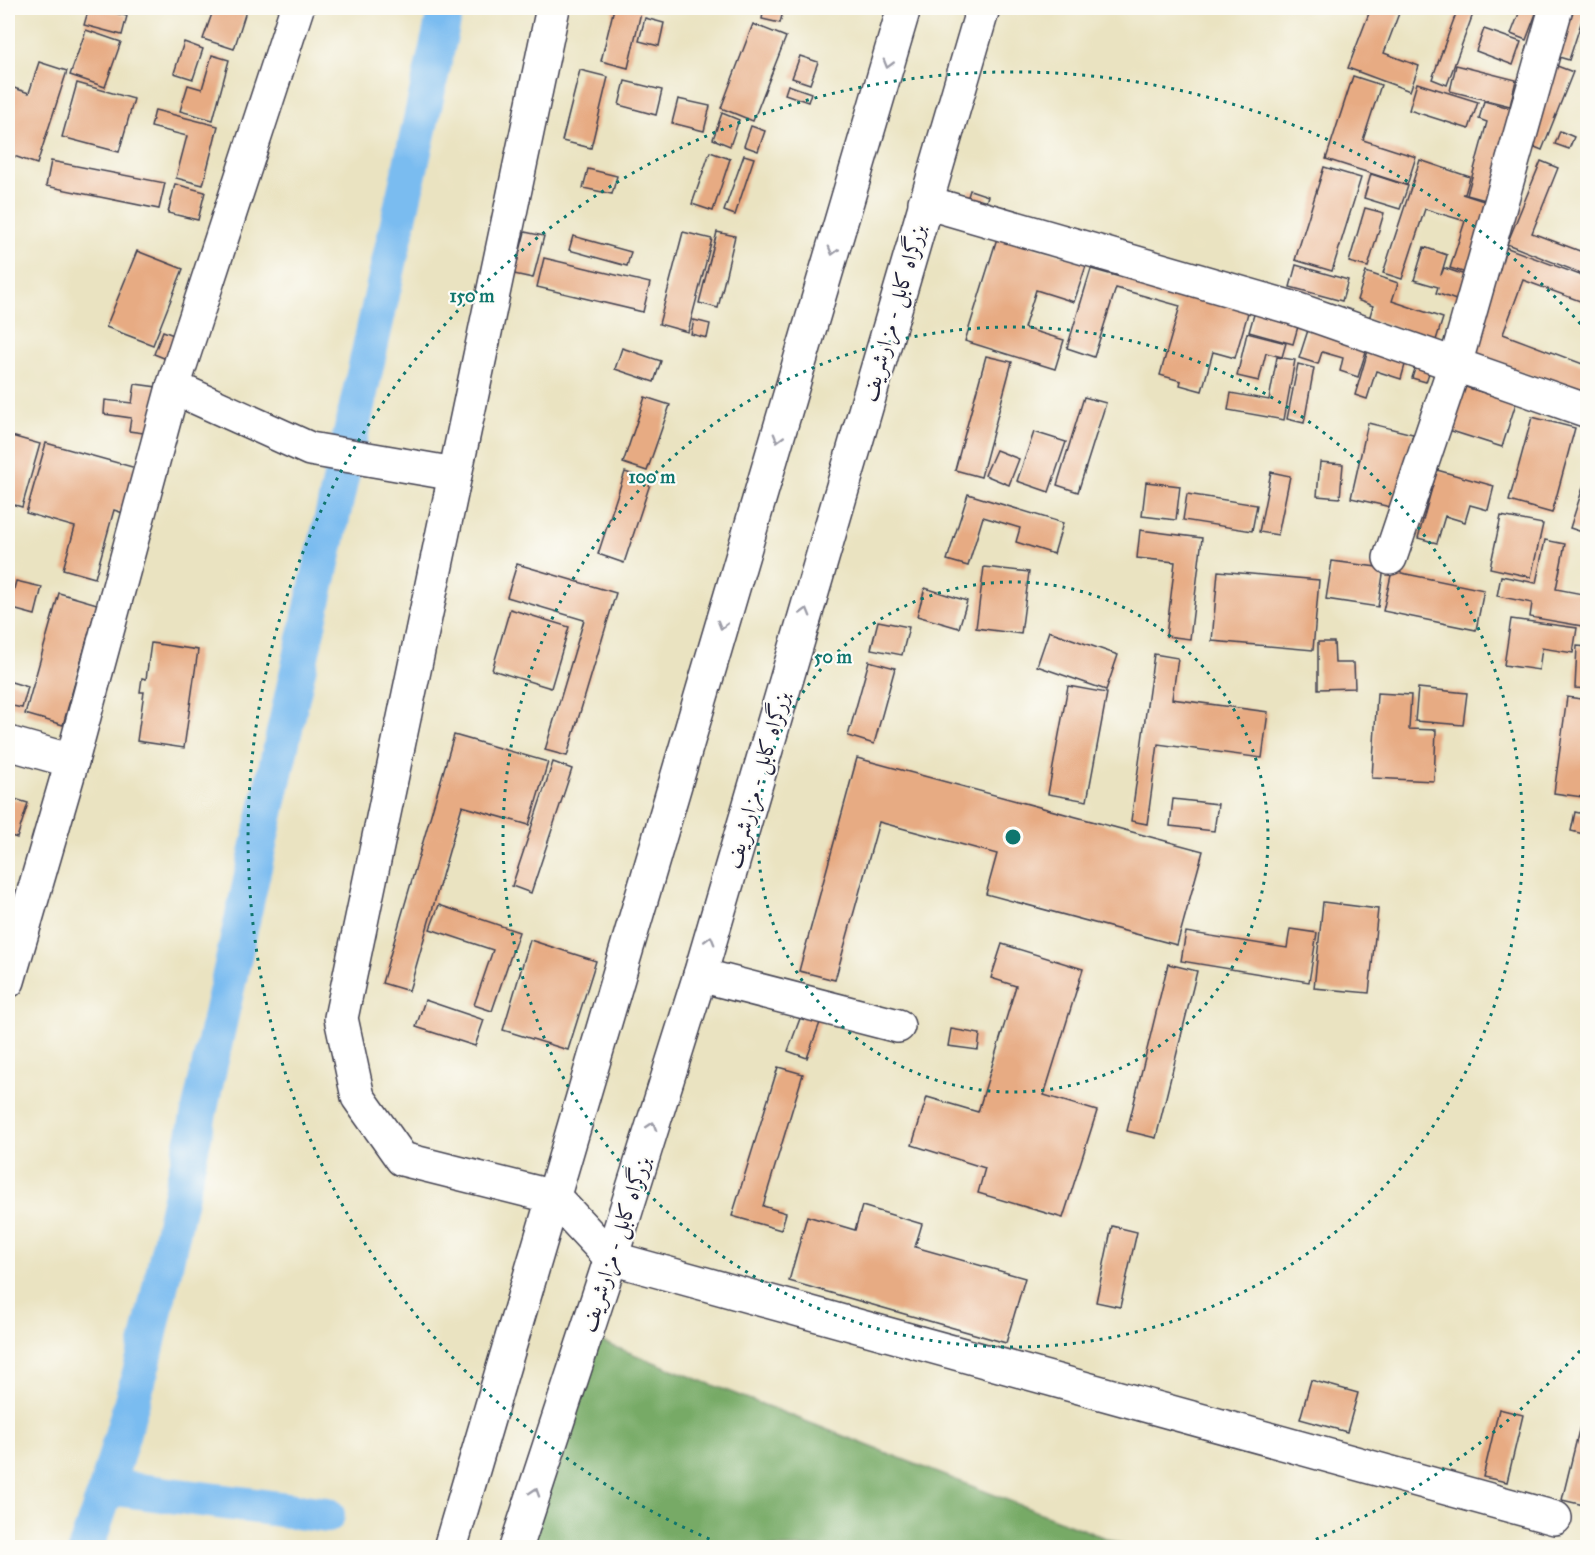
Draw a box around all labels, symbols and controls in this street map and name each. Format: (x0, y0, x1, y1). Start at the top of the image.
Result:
one-way arrow (883, 58, 895, 69)
street label: بزرگراه کابل - مزارشریف (854, 221, 933, 405)
one-way arrow (828, 245, 840, 256)
text: 150 m (450, 285, 495, 307)
one-way arrow (773, 432, 785, 443)
text: 100 m (629, 466, 676, 488)
one-way arrow (799, 607, 811, 618)
one-way arrow (717, 619, 729, 630)
text: 50 m (814, 646, 853, 668)
street label: بزرگراه کابل - مزارشریف (718, 688, 797, 872)
centre of rings (1003, 827, 1023, 847)
one-way arrow (703, 935, 715, 946)
one-way arrow (645, 1121, 657, 1132)
street label: بزرگراه کابل - مزارشریف (573, 1152, 658, 1336)
one-way arrow (527, 1487, 540, 1498)

